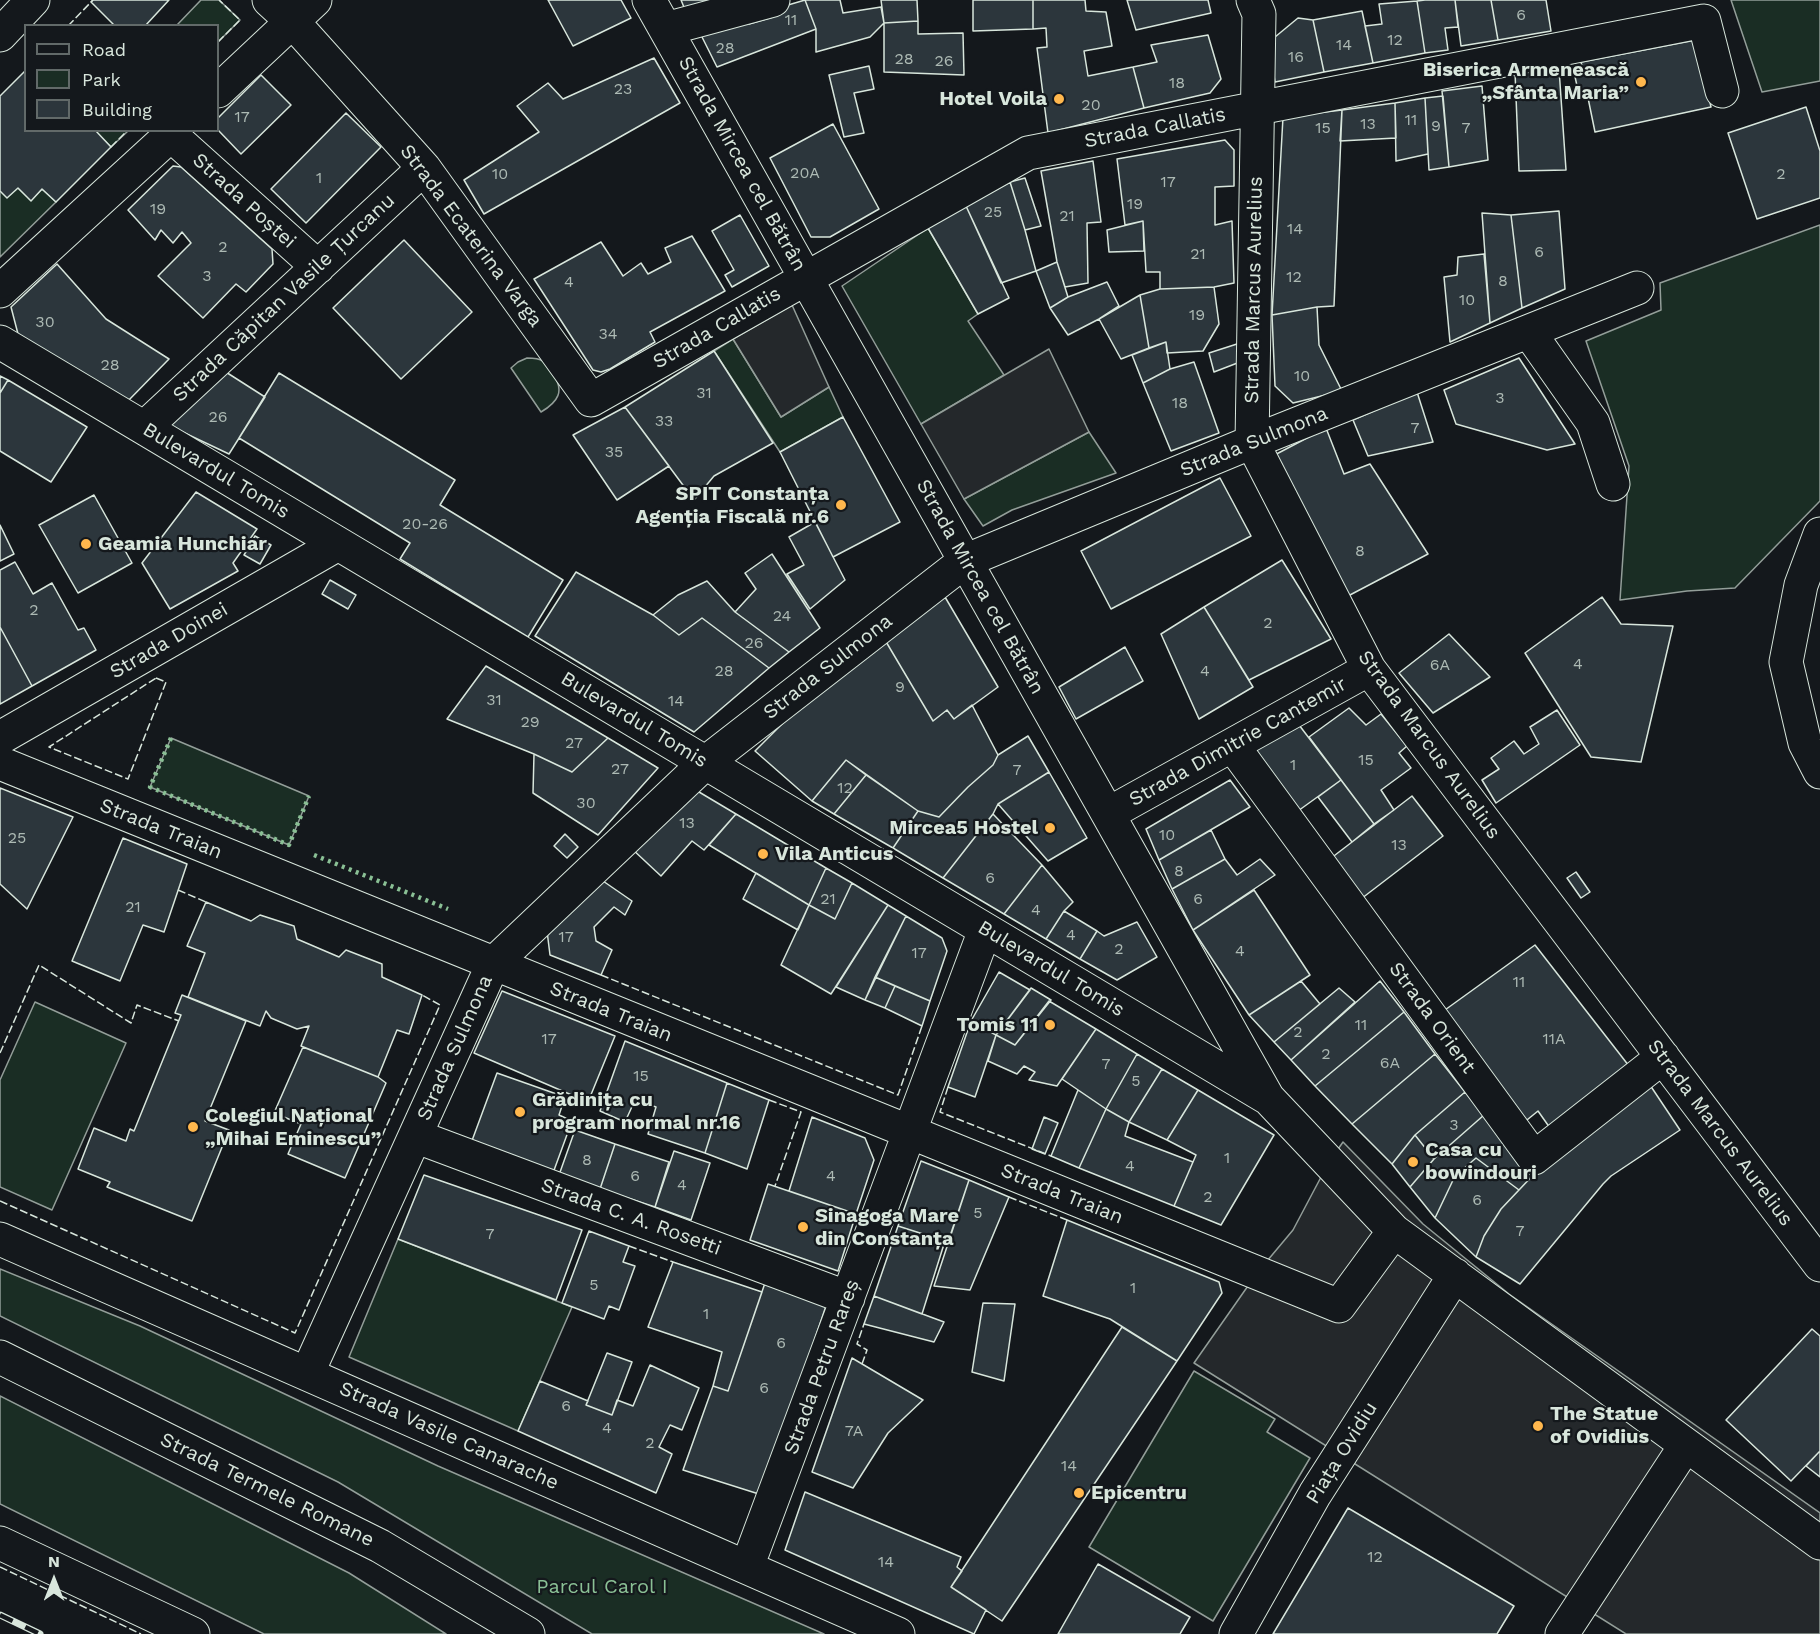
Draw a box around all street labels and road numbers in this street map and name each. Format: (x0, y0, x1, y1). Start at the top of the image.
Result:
street label: Strada Mircea cel Bătrân (673, 52, 811, 276)
street label: Strada Callatis (1082, 103, 1228, 153)
street label: Strada Ecaterina Varga (395, 140, 547, 332)
street label: Strada Poștei (187, 148, 301, 254)
street label: Strada Marcus Aurelius (1240, 176, 1268, 404)
street label: Strada Căpitan Vasile Țurcanu (168, 189, 400, 407)
street label: Strada Callatis (649, 282, 785, 374)
street label: Strada Sulmona (1177, 401, 1331, 483)
street label: Bulevardul Tomis (138, 418, 294, 524)
street label: Strada Mircea cel Bătrân (911, 475, 1049, 699)
street label: Strada Doinei (106, 598, 232, 684)
street label: Strada Sulmona (759, 609, 897, 725)
street label: Strada Marcus Aurelius (1353, 646, 1505, 844)
street label: Bulevardul Tomis (556, 667, 712, 773)
street label: Strada Dimitrie Cantemir (1125, 672, 1351, 812)
street label: Strada Traian (96, 794, 226, 864)
street label: Bulevardul Tomis (973, 916, 1129, 1022)
street label: Strada Orient (1384, 958, 1480, 1078)
street label: Strada Sulmona (412, 971, 498, 1125)
street label: Strada Traian (546, 977, 676, 1047)
street label: Strada Marcus Aurelius (1642, 1035, 1798, 1231)
street label: Strada Traian (997, 1159, 1127, 1229)
street label: Strada C. A. Rosetti (538, 1173, 724, 1261)
street label: Strada Petru Rareș (779, 1276, 865, 1458)
street label: Strada Vasile Canarache (336, 1377, 562, 1495)
street label: Piața Ovidiu (1301, 1398, 1383, 1508)
street label: Strada Termele Romane (156, 1428, 378, 1552)

